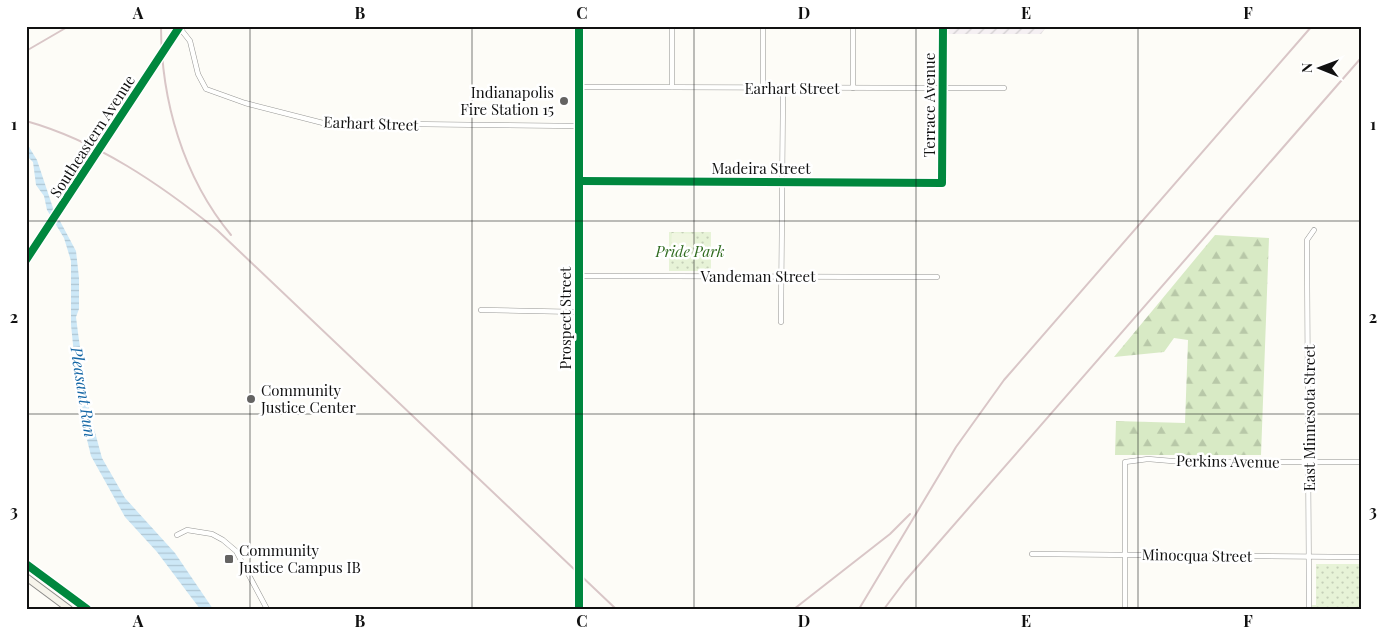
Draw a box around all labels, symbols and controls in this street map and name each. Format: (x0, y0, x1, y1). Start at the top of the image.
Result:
text: A (132, 2, 144, 23)
text: B (355, 2, 366, 23)
text: C (576, 2, 588, 23)
text: D (798, 2, 810, 23)
text: E (1021, 2, 1031, 23)
text: F (1243, 2, 1253, 23)
north arrow (1294, 42, 1344, 92)
street label: Terrace Avenue (919, 53, 939, 157)
text: N (1297, 63, 1316, 73)
street label: Southeastern Avenue (45, 71, 139, 201)
street label: Earhart Street (744, 78, 840, 98)
place label: Indianapolis Fire Station 15 (460, 82, 554, 119)
marker: Indianapolis Fire Station 15 (558, 95, 570, 107)
street label: Earhart Street (323, 111, 420, 135)
text: 1 (11, 113, 17, 134)
text: 1 (1370, 113, 1376, 134)
street label: Madeira Street (711, 158, 811, 178)
park label: Pride Park (655, 241, 725, 261)
street label: Prospect Street (555, 266, 575, 369)
street label: Vandeman Street (699, 266, 816, 286)
text: 2 (10, 306, 18, 327)
text: 2 (1369, 306, 1377, 327)
water label: Pleasant Run (66, 344, 102, 439)
street label: East Minnesota Street (1299, 344, 1319, 491)
place label: Community Justice Center (260, 380, 356, 417)
marker: Community Justice Center (245, 393, 257, 405)
street label: Perkins Avenue (1176, 450, 1280, 472)
text: 3 (10, 500, 18, 521)
text: 3 (1369, 500, 1377, 521)
place label: Community Justice Campus IB (238, 540, 361, 577)
street label: Minocqua Street (1142, 544, 1253, 566)
marker: Community Justice Campus IB (223, 553, 235, 565)
text: A (132, 610, 144, 631)
text: B (355, 610, 366, 631)
text: C (576, 610, 588, 631)
text: D (798, 610, 810, 631)
text: E (1021, 610, 1031, 631)
text: F (1243, 610, 1253, 631)

